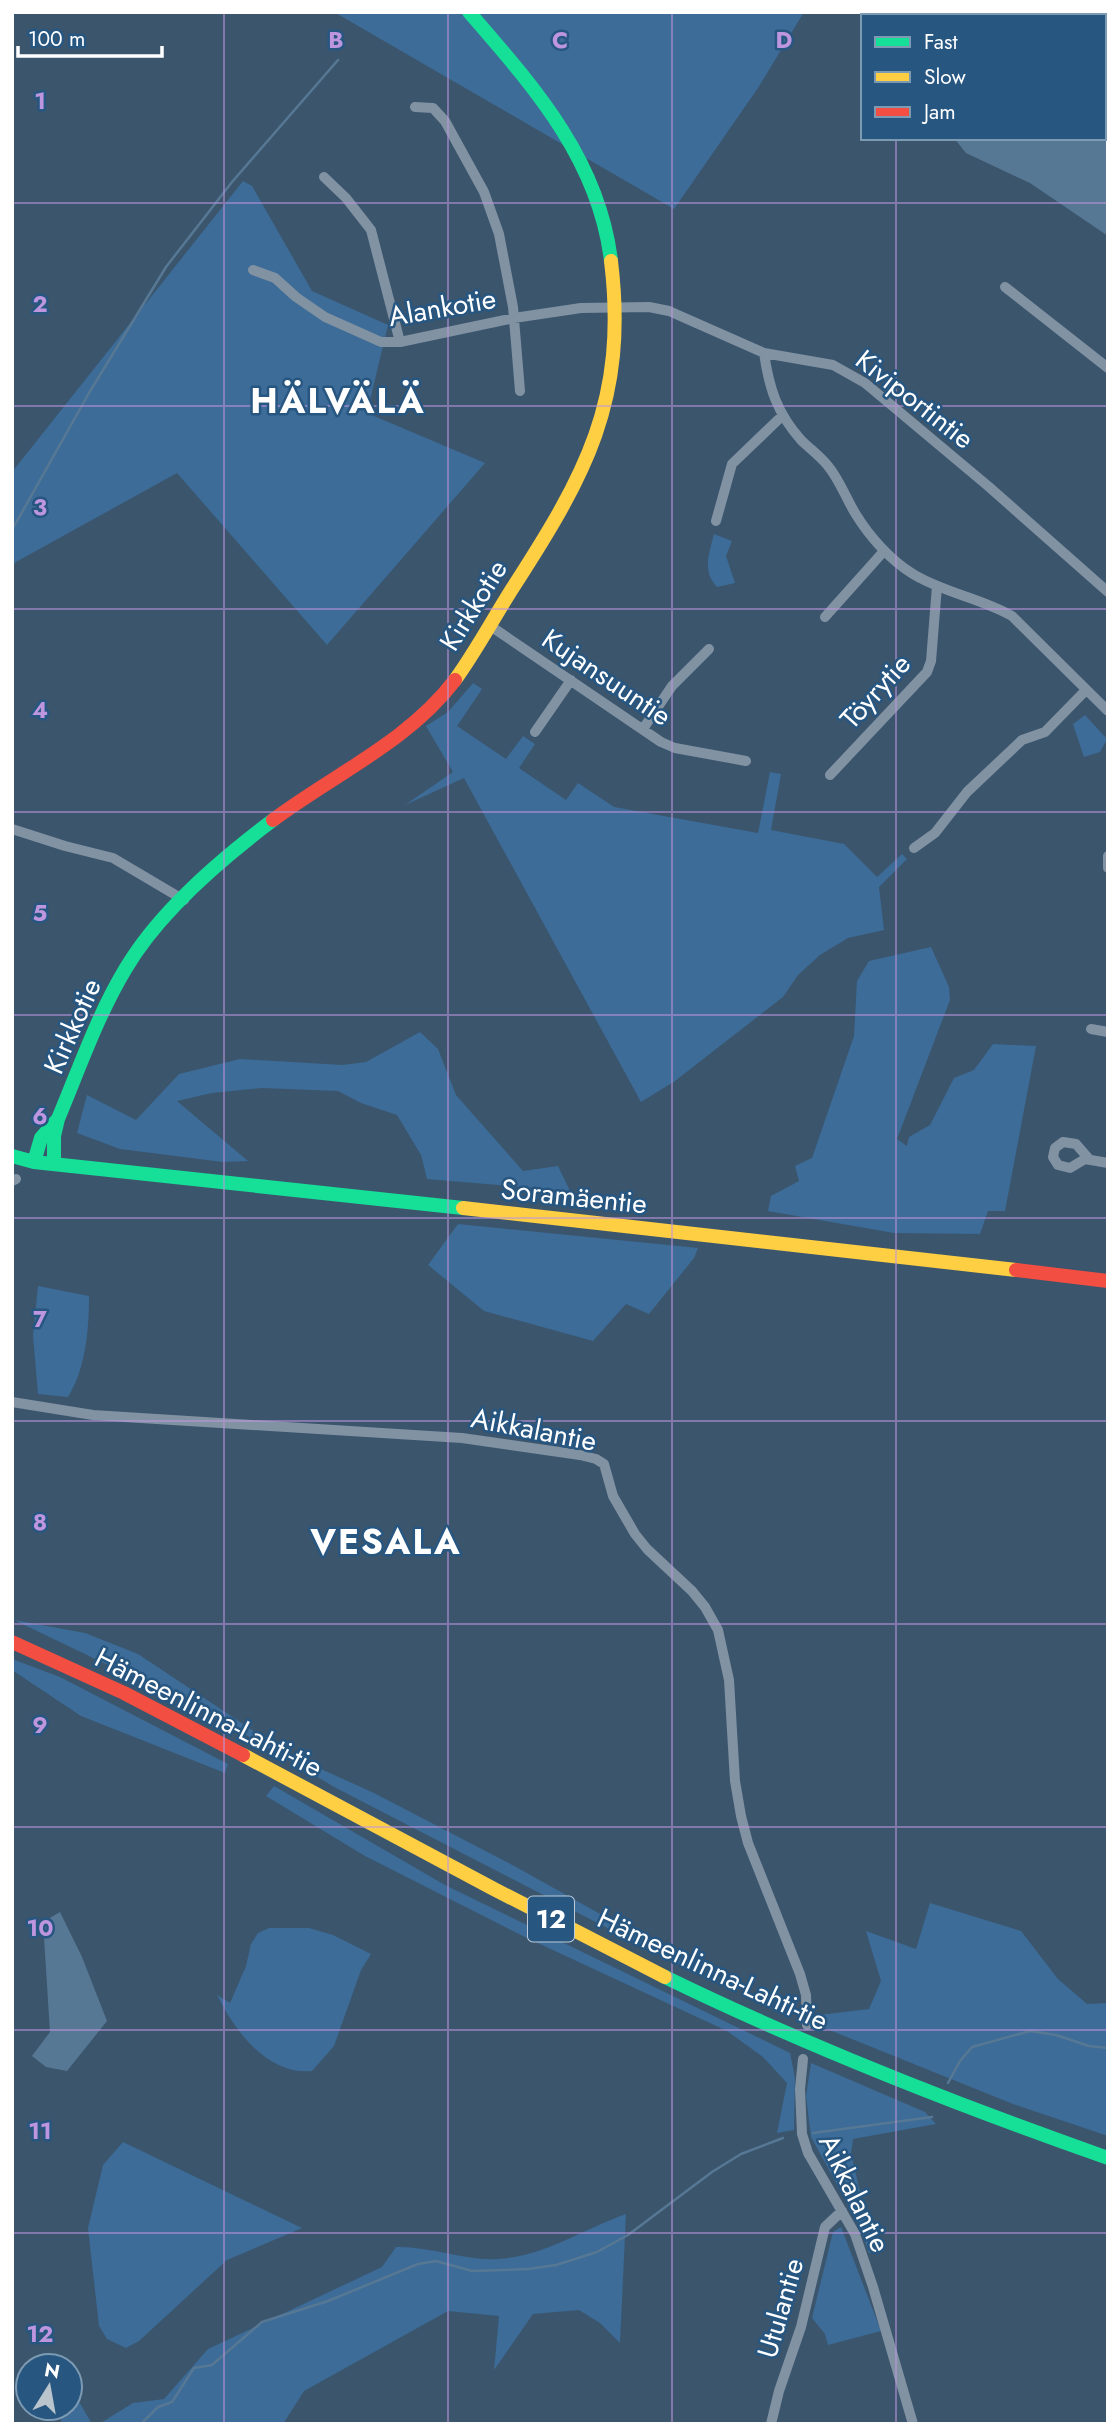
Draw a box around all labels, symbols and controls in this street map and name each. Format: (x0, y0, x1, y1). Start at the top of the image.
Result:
scale bar (18, 14, 161, 58)
legend (861, 14, 1106, 140)
text: B (328, 23, 344, 57)
text: C (552, 23, 568, 57)
text: D (776, 23, 793, 57)
text: 100 m (28, 24, 85, 54)
text: Fast (924, 27, 957, 57)
text: Slow (924, 62, 966, 92)
text: 1 (34, 84, 46, 118)
text: Jam (921, 97, 956, 127)
street label: Alankotie (385, 278, 499, 337)
text: 2 (32, 287, 48, 321)
street label: Kiviportintie (847, 340, 983, 459)
district label: HÄLVÄLÄ (250, 376, 426, 426)
text: 3 (33, 490, 47, 524)
street label: Kirkkotie (429, 552, 517, 659)
street label: Kujansuuntie (534, 619, 680, 736)
street label: Töyrytie (830, 645, 920, 738)
text: 4 (32, 693, 48, 727)
text: 5 (33, 896, 47, 930)
street label: Kirkkotie (33, 972, 112, 1081)
text: 6 (32, 1099, 48, 1133)
street label: Soramäentie (499, 1168, 649, 1225)
text: 7 (33, 1302, 47, 1336)
street label: Aikkalantie (468, 1397, 600, 1462)
text: 8 (33, 1505, 47, 1539)
district label: VESALA (309, 1517, 462, 1567)
street label: Hämeenlinna-Lahti-tie (88, 1637, 330, 1788)
text: 9 (32, 1708, 48, 1742)
road number: 12 (528, 1896, 574, 1942)
street label: Hämeenlinna-Lahti-tie (591, 1898, 835, 2041)
text: 10 (27, 1911, 53, 1945)
text: 11 (28, 2114, 52, 2148)
street label: Aikkalantie (808, 2127, 901, 2259)
street label: Utulantie (747, 2253, 814, 2363)
text: 12 (27, 2317, 53, 2351)
north arrow (14, 2352, 84, 2422)
text: N (42, 2356, 62, 2385)

